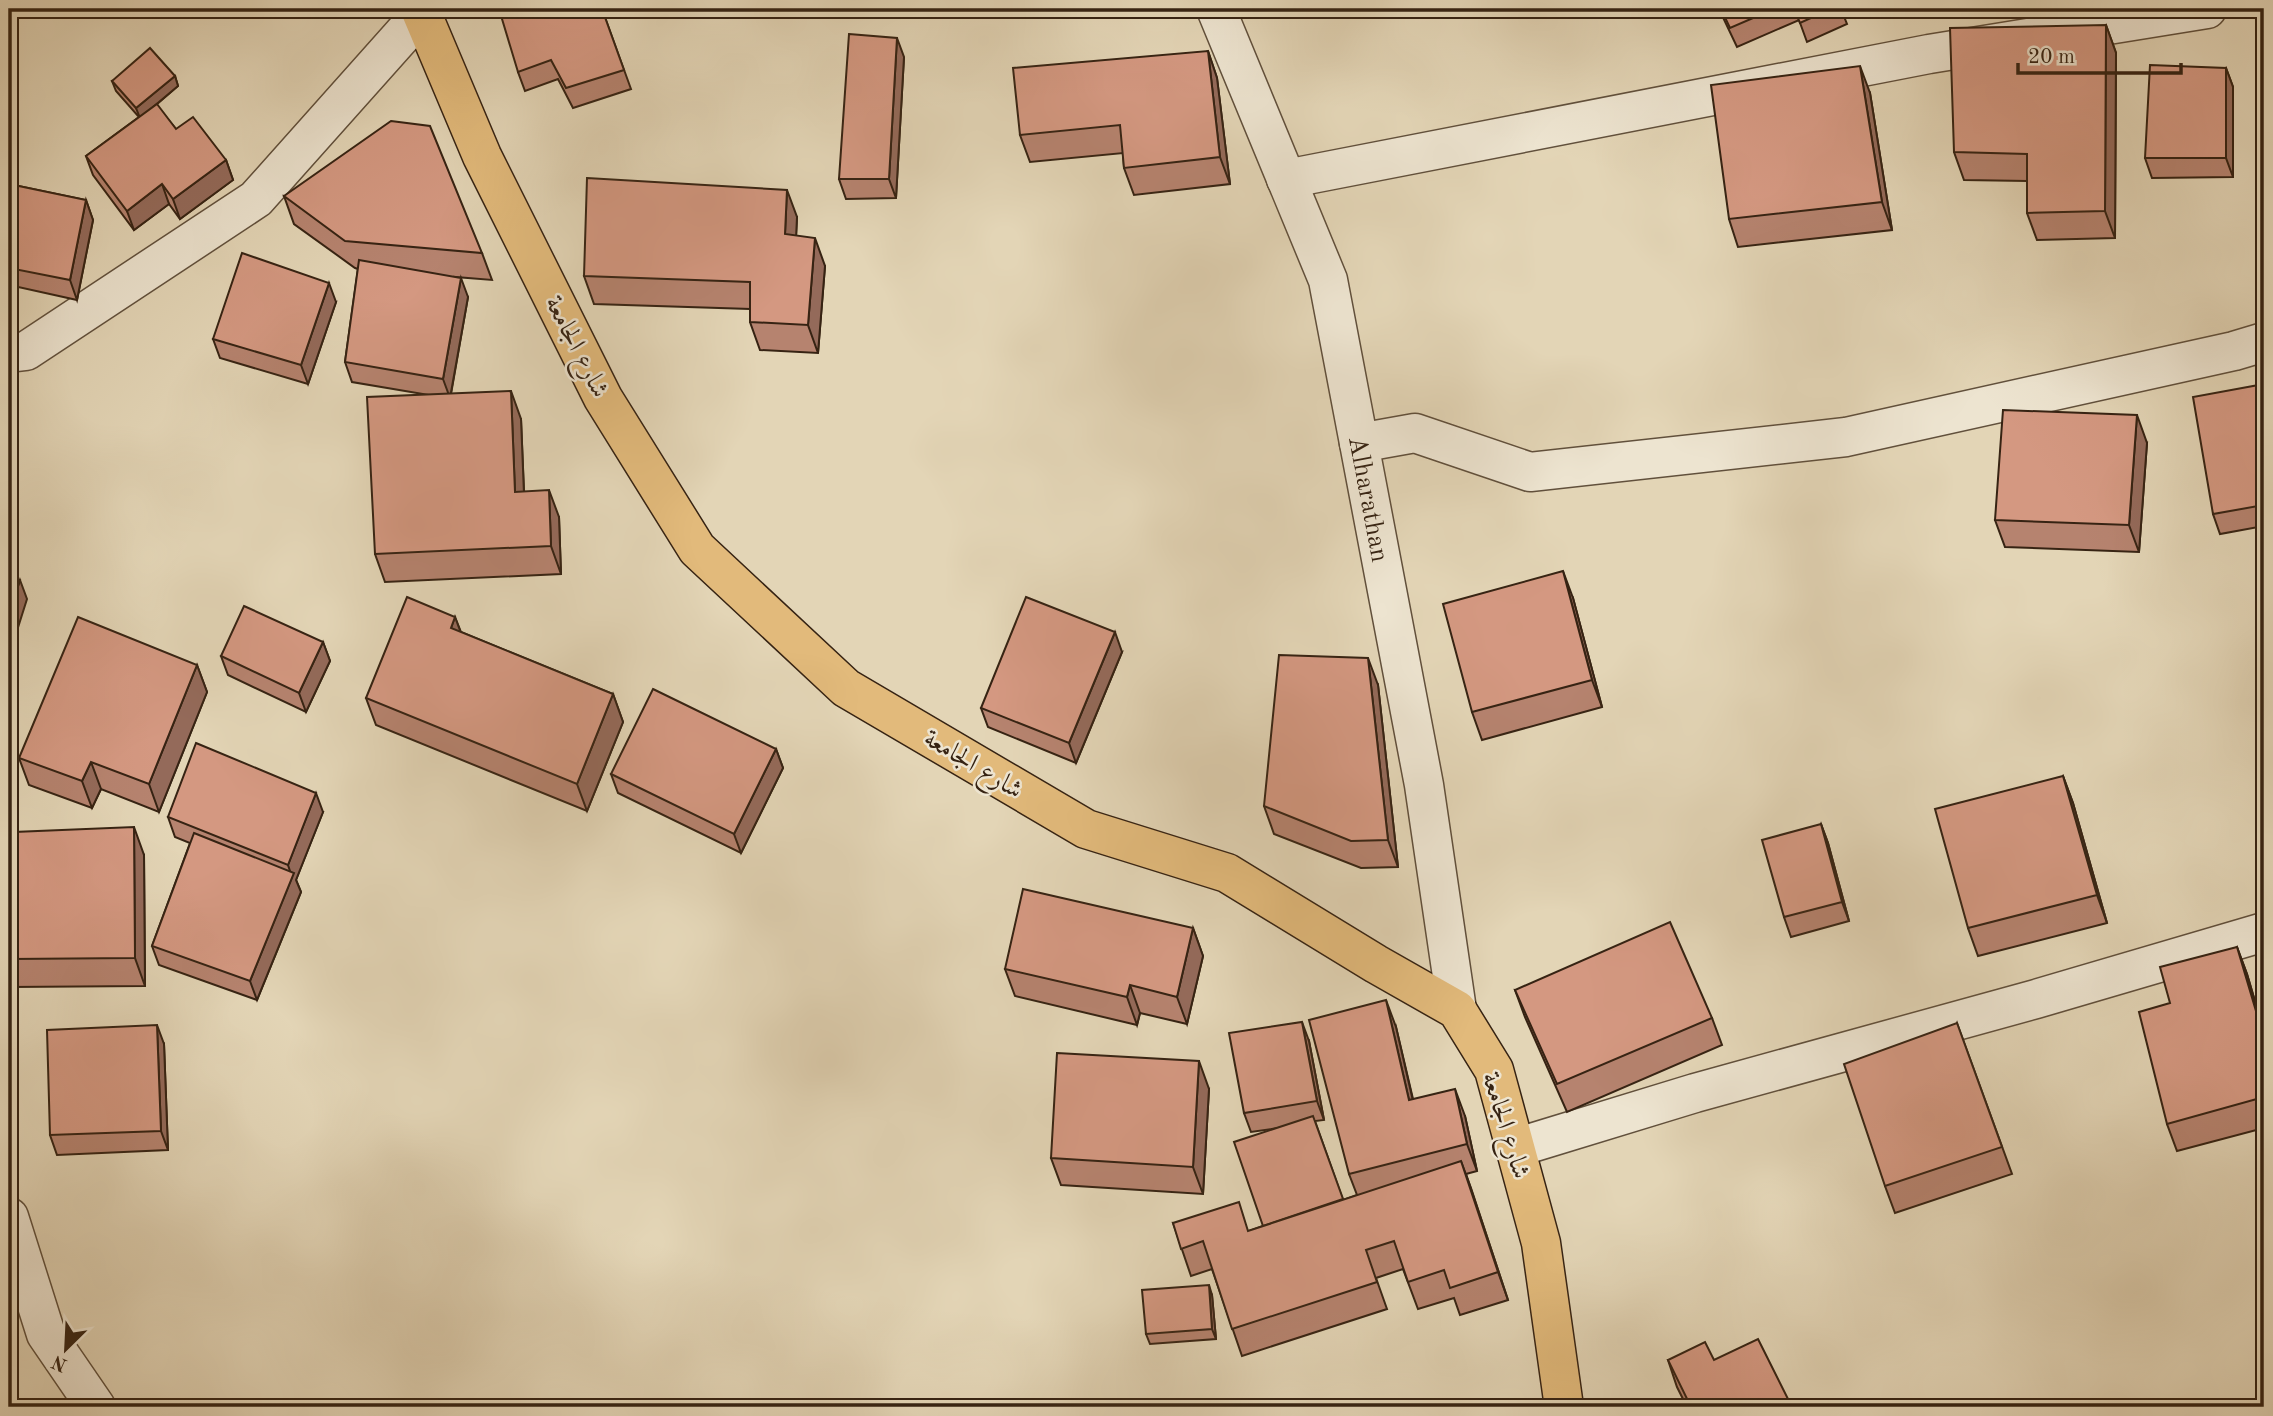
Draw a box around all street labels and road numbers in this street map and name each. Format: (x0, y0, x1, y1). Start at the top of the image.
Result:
street label: شارع الجامعة (533, 292, 613, 405)
street label: Alharathan (1343, 434, 1392, 564)
street label: شارع الجامعة (916, 725, 1027, 810)
street label: شارع الجامعة (1470, 1069, 1534, 1184)

